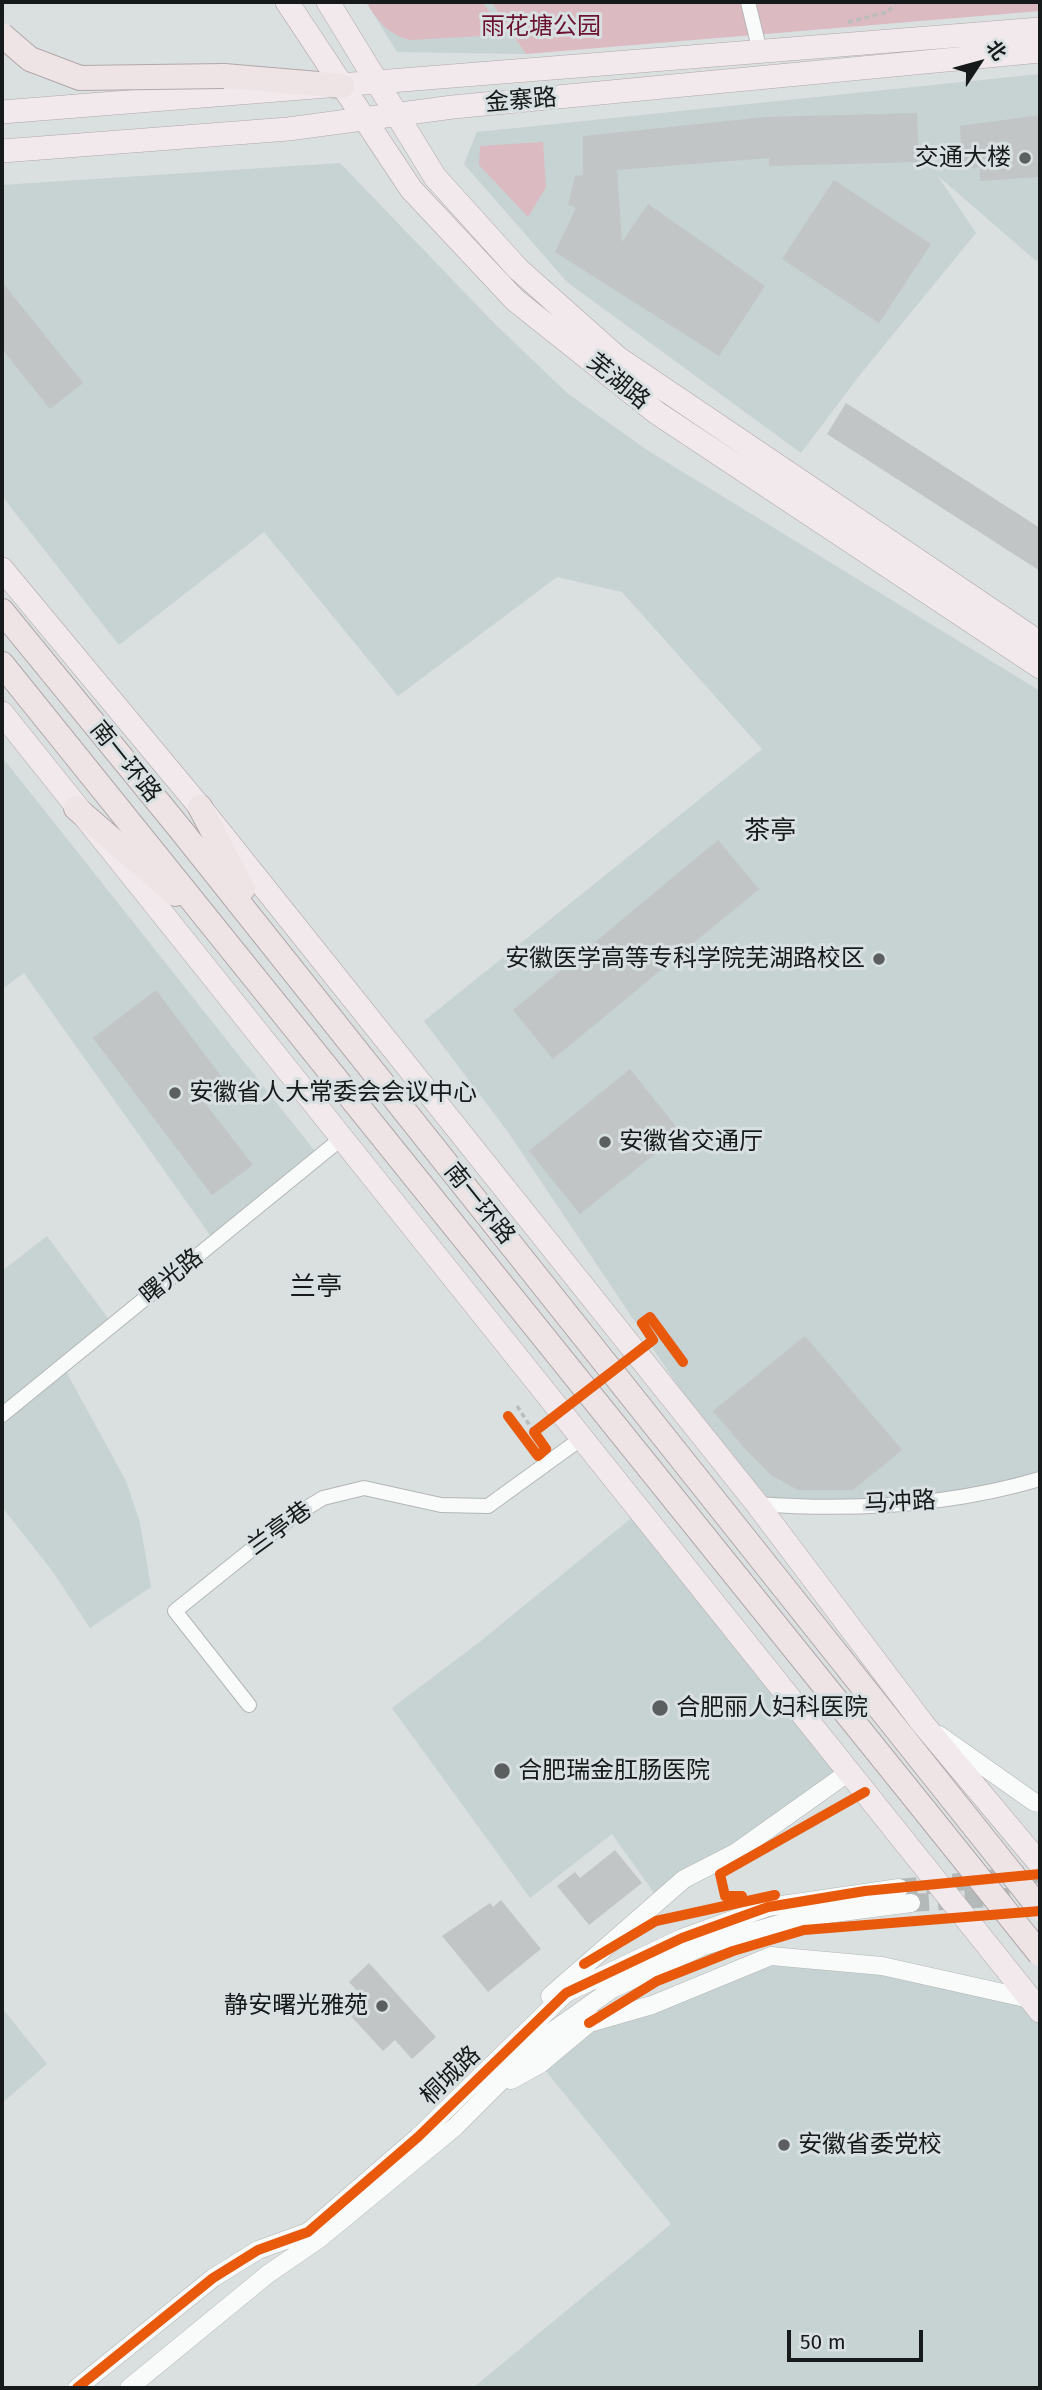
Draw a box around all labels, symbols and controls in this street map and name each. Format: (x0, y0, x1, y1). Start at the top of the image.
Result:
park label: 雨花塘公园 (481, 13, 601, 41)
north arrow (944, 28, 1014, 98)
text: 北 (981, 36, 1011, 65)
street label: 金寨路 (484, 84, 558, 118)
place label: 交通大楼 (915, 144, 1011, 172)
marker: 交通大楼 (1017, 150, 1033, 166)
street label: 芜湖路 (581, 348, 655, 416)
street label: 南一环路 (84, 716, 166, 808)
district label: 茶亭 (744, 816, 796, 848)
place label: 安徽医学高等专科学院芜湖路校区 (505, 945, 865, 973)
marker: 安徽医学高等专科学院芜湖路校区 (871, 951, 887, 967)
place label: 安徽省人大常委会会议中心 (189, 1079, 477, 1107)
marker: 安徽省人大常委会会议中心 (167, 1085, 183, 1101)
place label: 安徽省交通厅 (619, 1128, 763, 1156)
marker: 安徽省交通厅 (597, 1134, 613, 1150)
street label: 南一环路 (438, 1158, 520, 1250)
street label: 曙光路 (135, 1243, 209, 1311)
district label: 兰亭 (290, 1272, 342, 1304)
street label: 马冲路 (863, 1487, 937, 1519)
street label: 兰亭巷 (242, 1496, 318, 1562)
place label: 合肥丽人妇科医院 (676, 1694, 868, 1722)
marker: 合肥丽人妇科医院 (650, 1698, 670, 1718)
place label: 合肥瑞金肛肠医院 (518, 1757, 710, 1785)
marker: 合肥瑞金肛肠医院 (492, 1761, 512, 1781)
place label: 静安曙光雅苑 (224, 1992, 368, 2020)
marker: 静安曙光雅苑 (374, 1998, 390, 2014)
street label: 桐城路 (415, 2041, 487, 2111)
place label: 安徽省委党校 (798, 2131, 942, 2159)
marker: 安徽省委党校 (776, 2137, 792, 2153)
scale bar (790, 2316, 926, 2360)
text: 50 m (800, 2329, 846, 2355)

